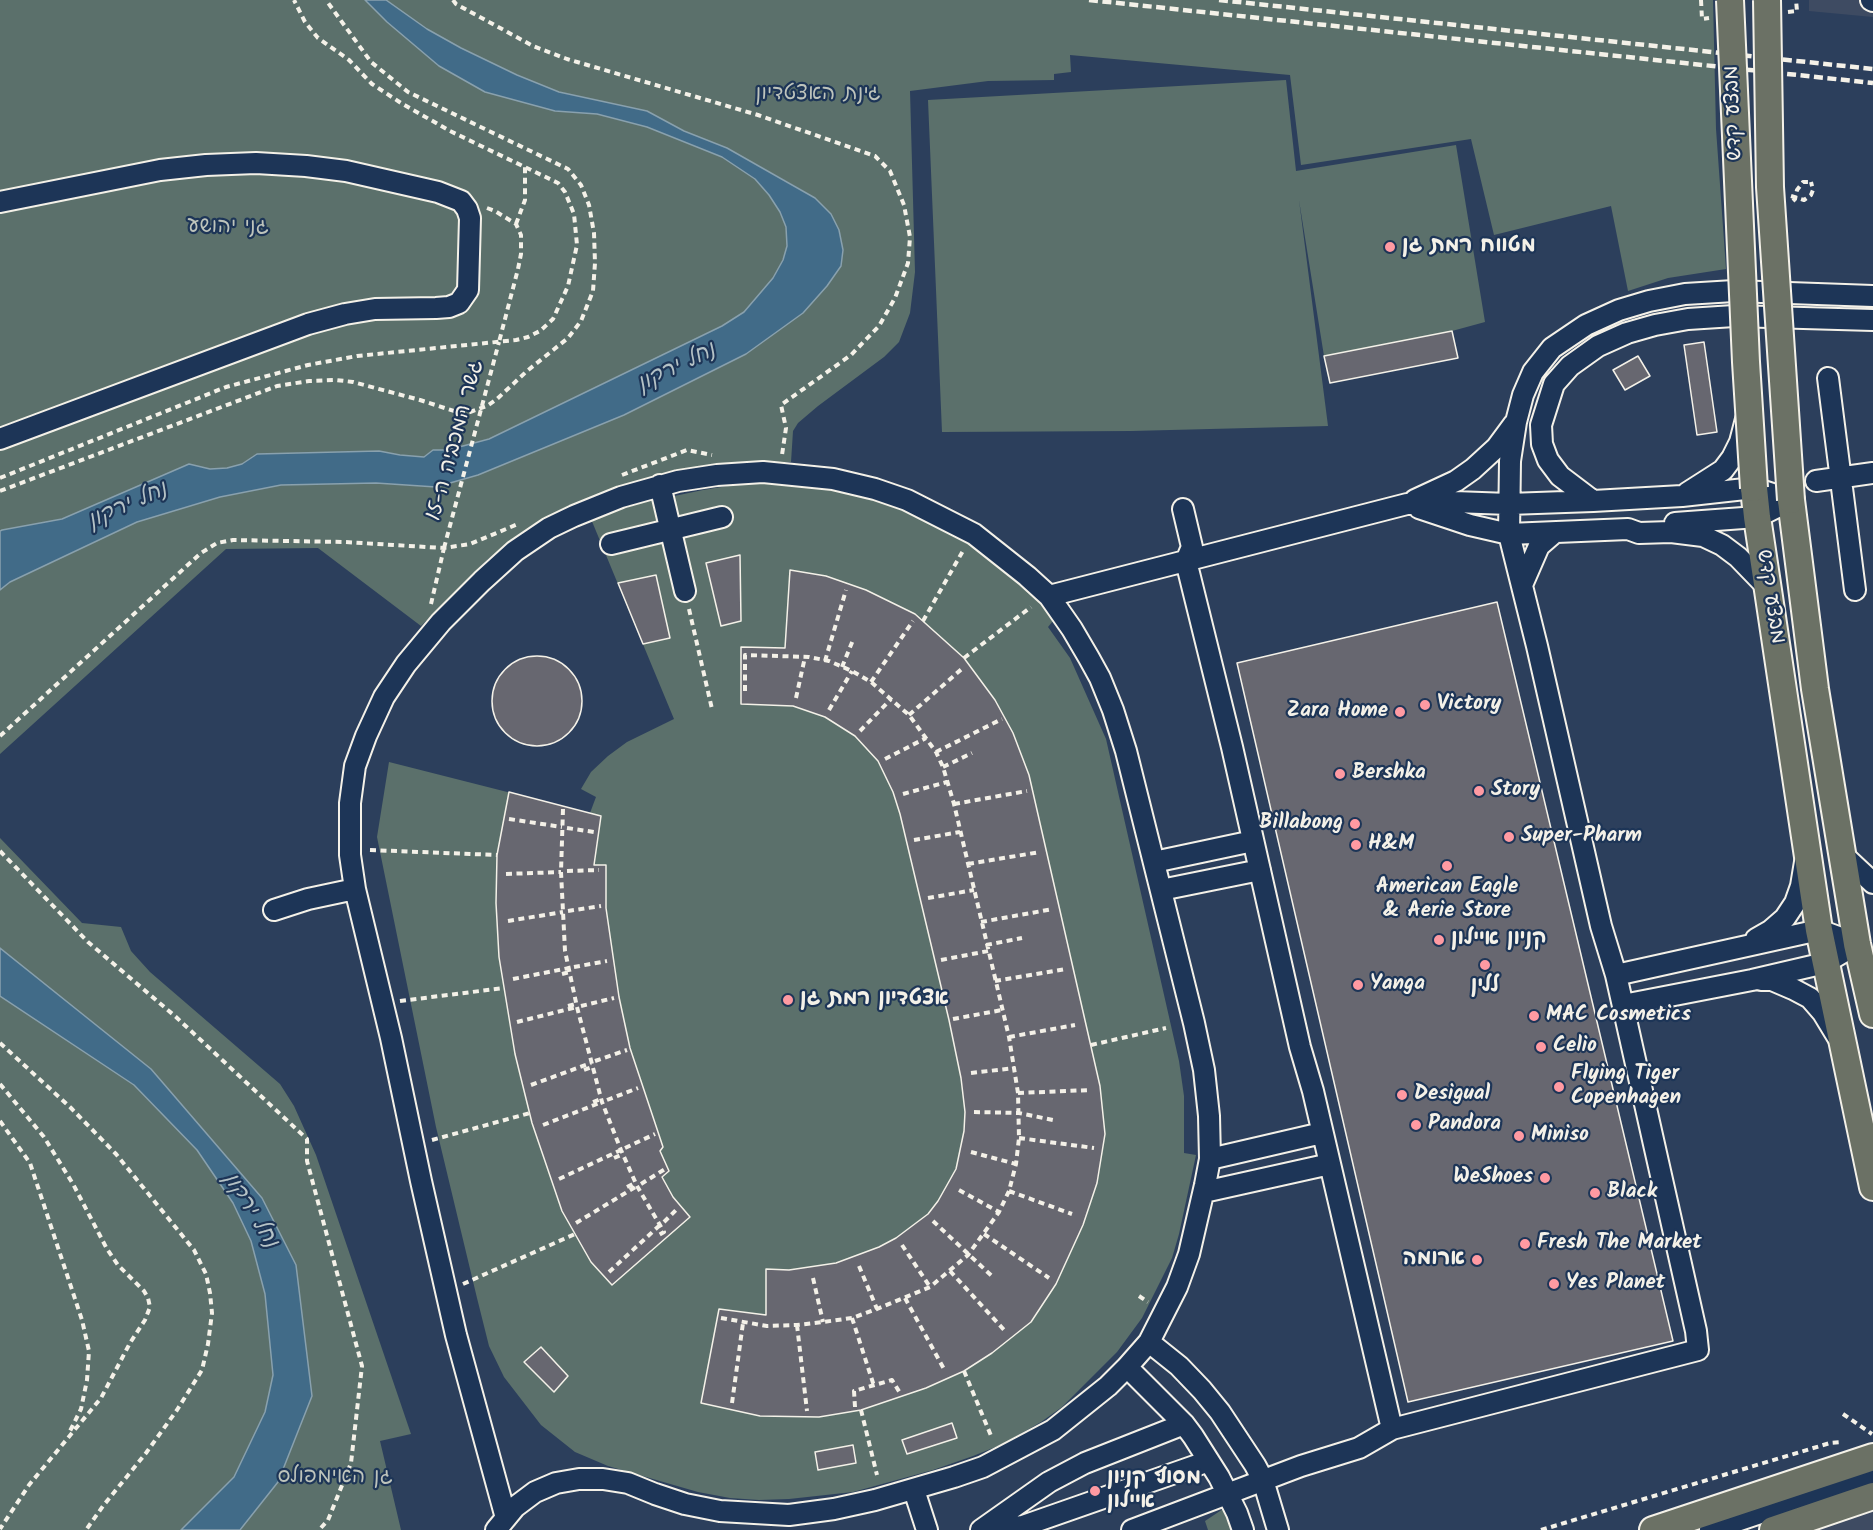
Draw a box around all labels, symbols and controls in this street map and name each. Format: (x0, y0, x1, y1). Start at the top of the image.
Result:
street label: מבצע קדש (1721, 65, 1749, 161)
park label: גינת האצטדיון (755, 82, 881, 108)
park label: גני יהושע (187, 215, 269, 241)
place label: מטווח רמת גן (1402, 234, 1536, 260)
marker: מטווח רמת גן (1383, 240, 1397, 254)
water label: נחל ירקון (634, 339, 720, 399)
street label: גשר המכביה ה-15 (423, 358, 491, 524)
water label: נחל ירקון (84, 478, 172, 536)
street label: מבצע קדש (1749, 548, 1789, 646)
place label: Victory (1437, 692, 1501, 718)
marker: Victory (1418, 698, 1432, 712)
place label: Zara Home (1287, 699, 1388, 725)
marker: Zara Home (1393, 705, 1407, 719)
place label: Bershka (1352, 761, 1426, 787)
marker: Bershka (1333, 767, 1347, 781)
place label: Story (1491, 778, 1540, 804)
marker: Story (1472, 784, 1486, 798)
place label: Billabong (1259, 811, 1343, 837)
marker: Billabong (1348, 817, 1362, 831)
place label: Super-Pharm (1521, 824, 1642, 850)
marker: Super-Pharm (1502, 830, 1516, 844)
place label: H&M (1368, 832, 1414, 858)
marker: H&M (1349, 838, 1363, 852)
marker: American Eagle & Aerie Store (1440, 859, 1454, 873)
place label: American Eagle & Aerie Store (1376, 875, 1518, 925)
place label: קניון איילון (1451, 927, 1546, 953)
marker: קניון איילון (1432, 933, 1446, 947)
marker: ללין (1478, 958, 1492, 972)
place label: Yanga (1370, 972, 1425, 998)
place label: ללין (1471, 974, 1499, 1000)
marker: Yanga (1351, 978, 1365, 992)
place label: אצטדיון רמת גן (800, 987, 949, 1013)
marker: אצטדיון רמת גן (781, 993, 795, 1007)
place label: MAC Cosmetics (1546, 1003, 1691, 1029)
marker: MAC Cosmetics (1527, 1009, 1541, 1023)
place label: Celio (1553, 1034, 1597, 1060)
marker: Celio (1534, 1040, 1548, 1054)
place label: Flying Tiger Copenhagen (1571, 1062, 1681, 1112)
marker: Flying Tiger Copenhagen (1552, 1080, 1566, 1094)
place label: Desigual (1414, 1082, 1490, 1108)
marker: Desigual (1395, 1088, 1409, 1102)
place label: Pandora (1428, 1112, 1501, 1138)
marker: Pandora (1409, 1118, 1423, 1132)
place label: Miniso (1531, 1123, 1589, 1149)
marker: Miniso (1512, 1129, 1526, 1143)
place label: WeShoes (1453, 1165, 1533, 1191)
water label: נחל ירקון (216, 1168, 282, 1254)
marker: WeShoes (1538, 1171, 1552, 1185)
place label: Black (1607, 1180, 1657, 1206)
marker: Black (1588, 1186, 1602, 1200)
place label: Fresh The Market (1537, 1231, 1702, 1257)
marker: Fresh The Market (1518, 1237, 1532, 1251)
place label: ארומה (1403, 1247, 1465, 1273)
marker: ארומה (1470, 1253, 1484, 1267)
place label: Yes Planet (1566, 1271, 1665, 1297)
marker: Yes Planet (1547, 1277, 1561, 1291)
park label: גן האימפולס (277, 1465, 393, 1491)
place label: מסוף קניון איילון (1107, 1466, 1201, 1516)
marker: מסוף קניון איילון (1088, 1484, 1102, 1498)

